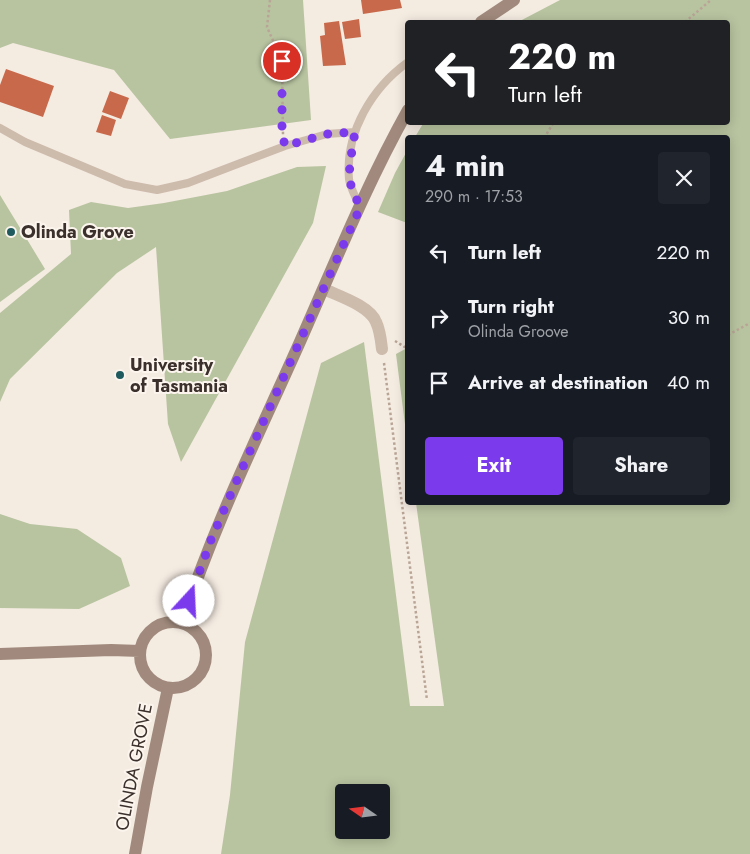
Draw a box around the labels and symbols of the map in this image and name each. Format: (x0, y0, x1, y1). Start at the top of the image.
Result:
pin (261, 40, 303, 82)
place label: Olinda Grove (21, 219, 134, 245)
marker: Olinda Grove (5, 226, 17, 238)
place label: University of Tasmania (130, 352, 228, 399)
marker: University of Tasmania (114, 369, 126, 381)
position arrow (162, 574, 214, 626)
street label: OLINDA GROVE (109, 701, 159, 833)
north arrow (335, 784, 390, 839)

